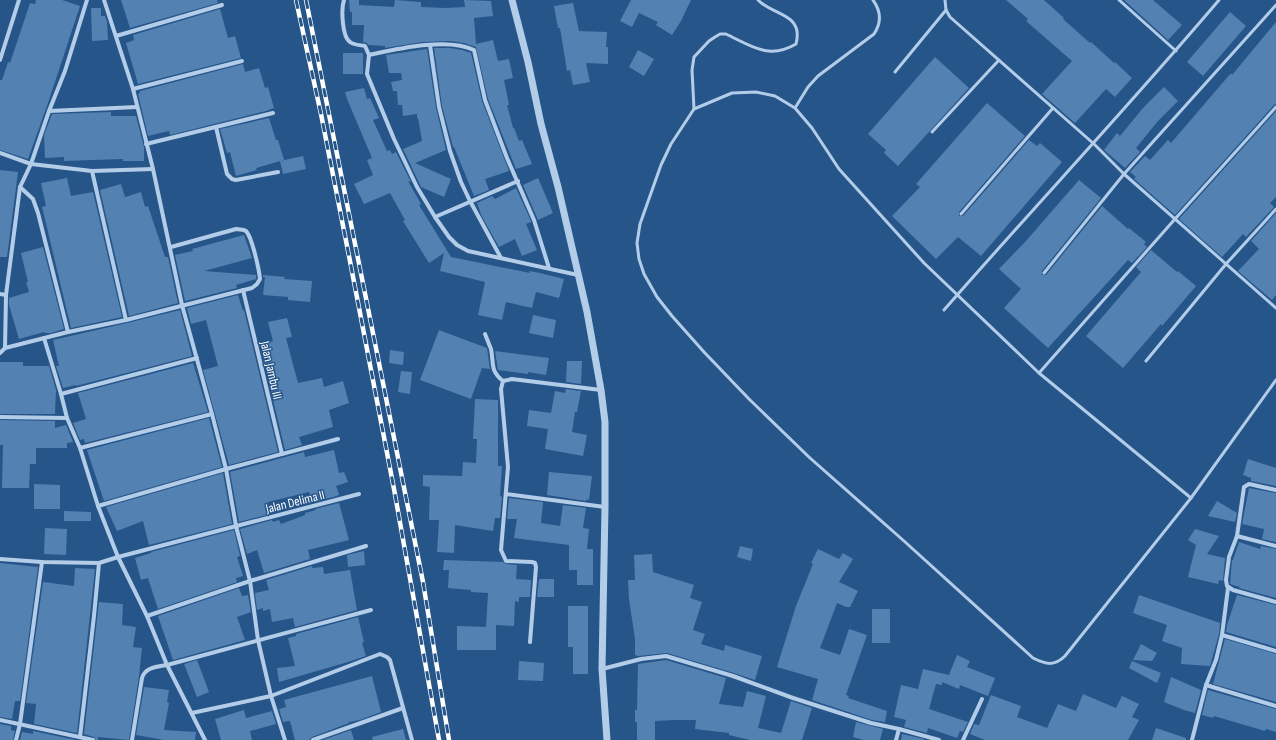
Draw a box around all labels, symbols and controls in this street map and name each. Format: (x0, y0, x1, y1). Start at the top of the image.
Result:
street label: Jalan Jambu III (256, 338, 286, 401)
street label: Jalan Delima II (263, 487, 326, 517)

